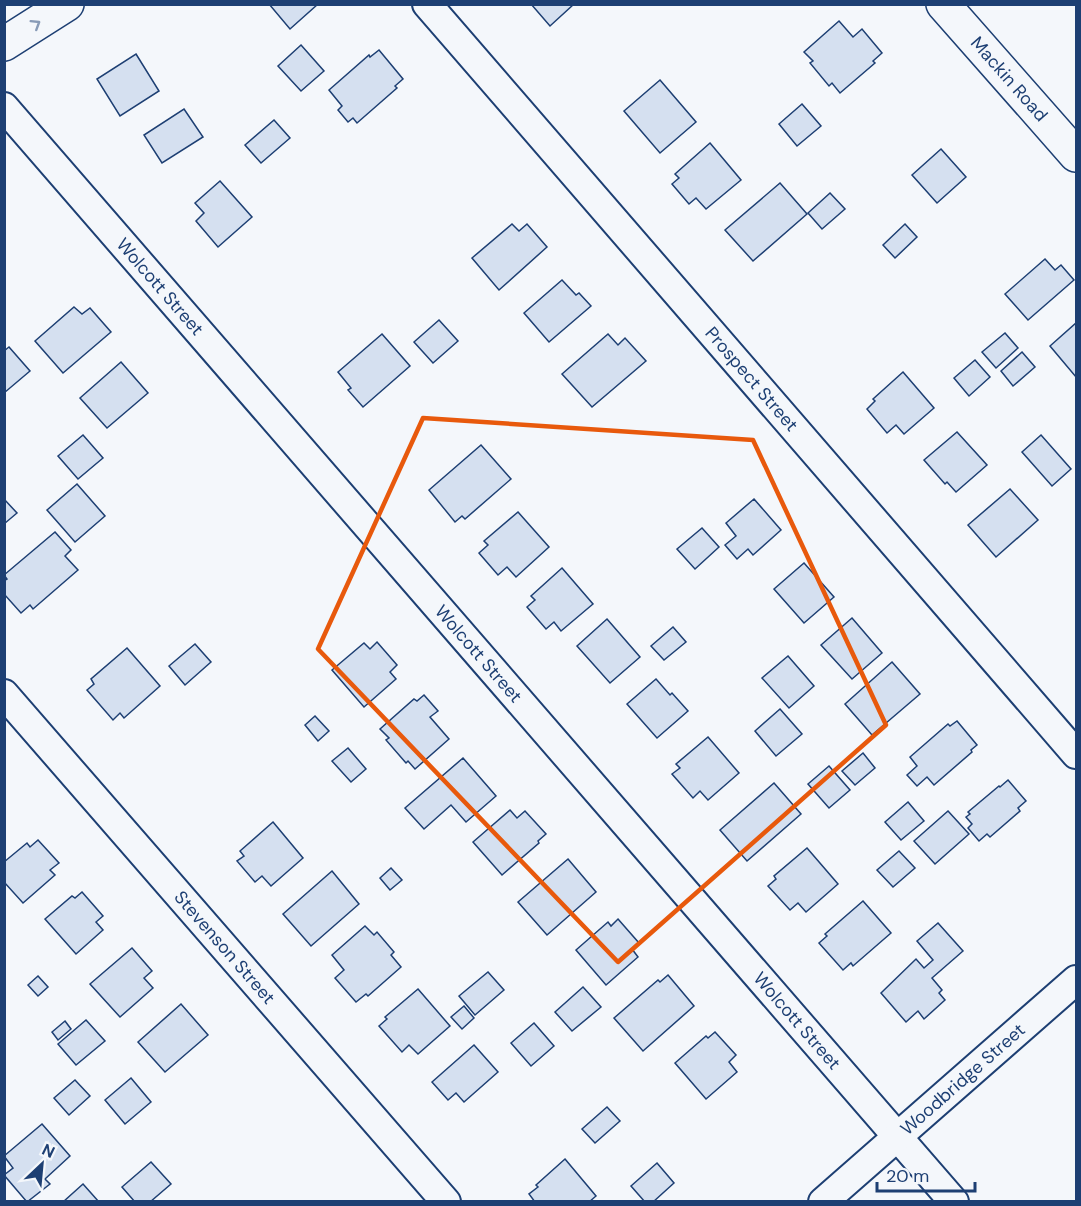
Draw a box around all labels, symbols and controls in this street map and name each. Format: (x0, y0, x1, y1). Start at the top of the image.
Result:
one-way arrow (30, 20, 40, 32)
street label: Mackin Road (965, 31, 1053, 127)
street label: Wolcott Street (111, 233, 209, 341)
street label: Prospect Street (700, 322, 803, 436)
street label: Wolcott Street (429, 600, 527, 708)
street label: Stevenson Street (169, 886, 280, 1009)
street label: Wolcott Street (748, 967, 846, 1075)
street label: Woodbridge Street (895, 1018, 1030, 1141)
north arrow (12, 1134, 72, 1194)
text: N (39, 1139, 58, 1163)
scale bar (877, 1155, 974, 1193)
text: 20 m (886, 1164, 929, 1188)

